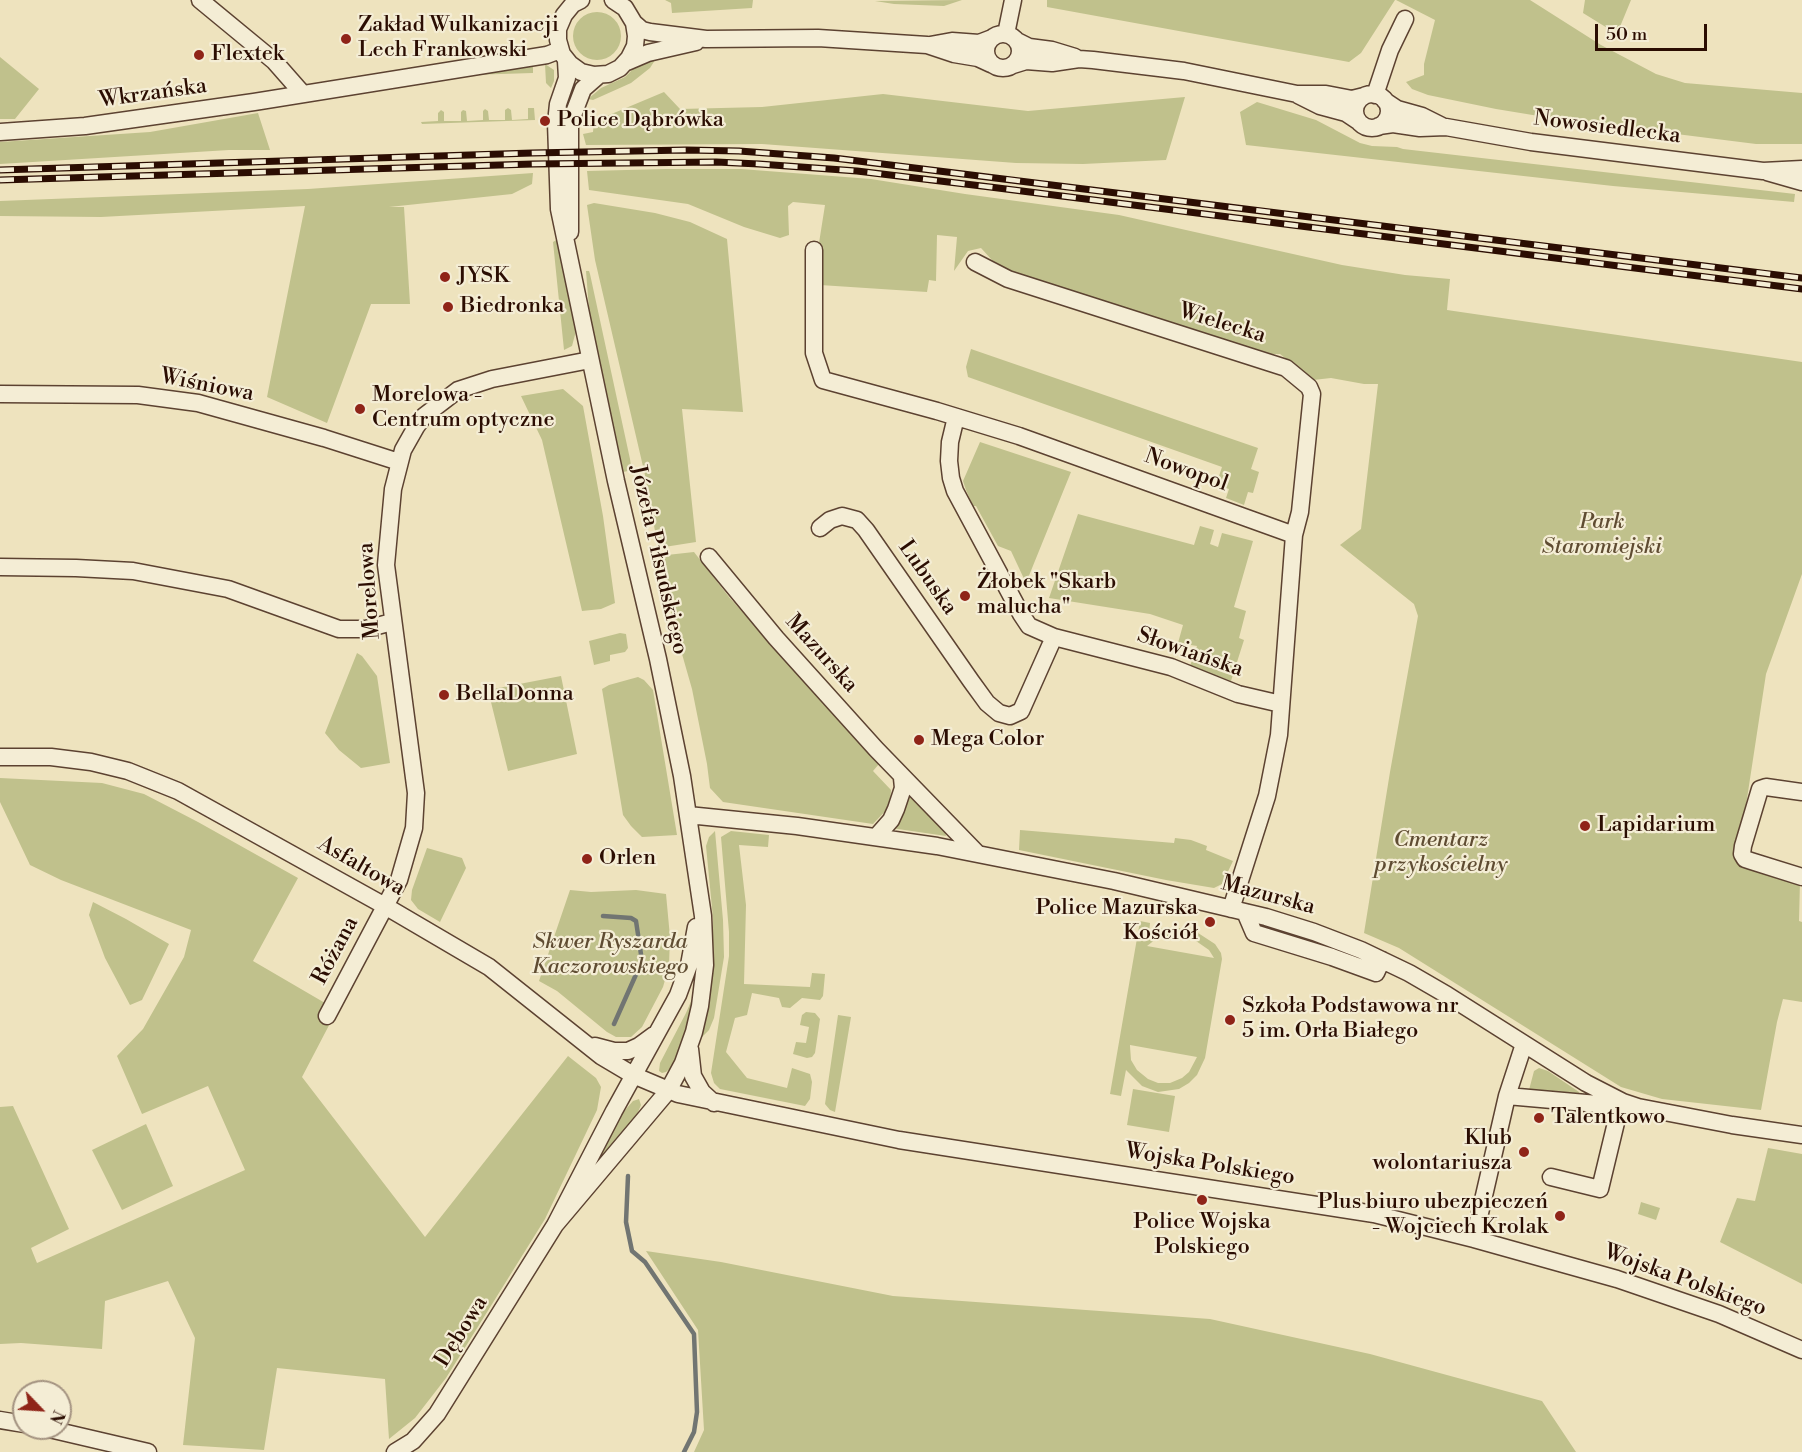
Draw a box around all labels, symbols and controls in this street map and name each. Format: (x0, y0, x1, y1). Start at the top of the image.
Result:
scale bar (1598, 12, 1710, 50)
place label: Zakład Wulkanizacji Lech Frankowski (358, 13, 559, 64)
text: 50 m (1606, 23, 1647, 46)
marker: Zakład Wulkanizacji Lech Frankowski (339, 32, 353, 46)
place label: Flextek (211, 42, 284, 68)
marker: Flextek (192, 48, 206, 62)
street label: Wkrzańska (97, 73, 209, 115)
street label: Nowosiedlecka (1532, 106, 1682, 150)
place label: Police Dąbrówka (557, 108, 724, 134)
marker: Police Dąbrówka (538, 114, 552, 128)
place label: JYSK (457, 264, 509, 290)
marker: JYSK (438, 270, 452, 284)
place label: Biedronka (460, 294, 564, 320)
street label: Wielecka (1175, 298, 1269, 350)
marker: Biedronka (441, 300, 455, 314)
street label: Wiśniowa (158, 364, 256, 408)
place label: Morelowa - Centrum optyczne (372, 383, 555, 434)
marker: Morelowa - Centrum optyczne (353, 402, 367, 416)
street label: Nowopol (1141, 444, 1231, 498)
street label: Józefa Piłsudskiego (623, 463, 693, 657)
park label: Park Staromiejski (1542, 510, 1662, 562)
street label: Lubuska (892, 536, 962, 620)
street label: Morelowa (353, 542, 387, 640)
place label: Żłobek "Skarb malucha" (977, 570, 1116, 622)
marker: Żłobek "Skarb malucha" (958, 589, 972, 603)
street label: Mazurska (779, 609, 863, 699)
street label: Słowiańska (1133, 622, 1247, 684)
place label: BellaDonna (456, 682, 574, 708)
marker: BellaDonna (437, 688, 451, 702)
place label: Mega Color (931, 727, 1044, 753)
marker: Mega Color (912, 733, 926, 747)
place label: Lapidarium (1597, 813, 1715, 839)
marker: Lapidarium (1578, 819, 1592, 833)
park label: Cmentarz przykościelny (1374, 828, 1508, 879)
street label: Asfaltowa (313, 832, 409, 902)
place label: Orlen (599, 846, 656, 872)
marker: Orlen (580, 852, 594, 866)
street label: Mazurska (1218, 871, 1318, 921)
place label: Police Mazurska Kościół (1035, 896, 1198, 948)
street label: Różana (307, 912, 365, 990)
marker: Police Mazurska Kościół (1203, 915, 1217, 929)
park label: Skwer Ryszarda Kaczorowskiego (531, 930, 689, 981)
place label: Szkoła Podstawowa nr 5 im. Orła Białego (1242, 994, 1459, 1046)
marker: Szkoła Podstawowa nr 5 im. Orła Białego (1223, 1013, 1237, 1027)
place label: Talentkowo (1551, 1105, 1665, 1131)
marker: Talentkowo (1532, 1111, 1546, 1125)
place label: Klub wolontariusza (1372, 1126, 1512, 1178)
street label: Wojska Polskiego (1123, 1139, 1297, 1191)
marker: Klub wolontariusza (1517, 1145, 1531, 1159)
place label: Plus biuro ubezpieczeń - Wojciech Krolak (1318, 1190, 1548, 1242)
marker: Police Wojska Polskiego (1195, 1193, 1209, 1207)
marker: Plus biuro ubezpieczeń - Wojciech Krolak (1553, 1209, 1567, 1223)
place label: Police Wojska Polskiego (1133, 1210, 1271, 1262)
street label: Wojska Polskiego (1600, 1239, 1770, 1323)
street label: Dębowa (430, 1291, 494, 1373)
north arrow (12, 1380, 72, 1440)
text: N (45, 1407, 68, 1427)

